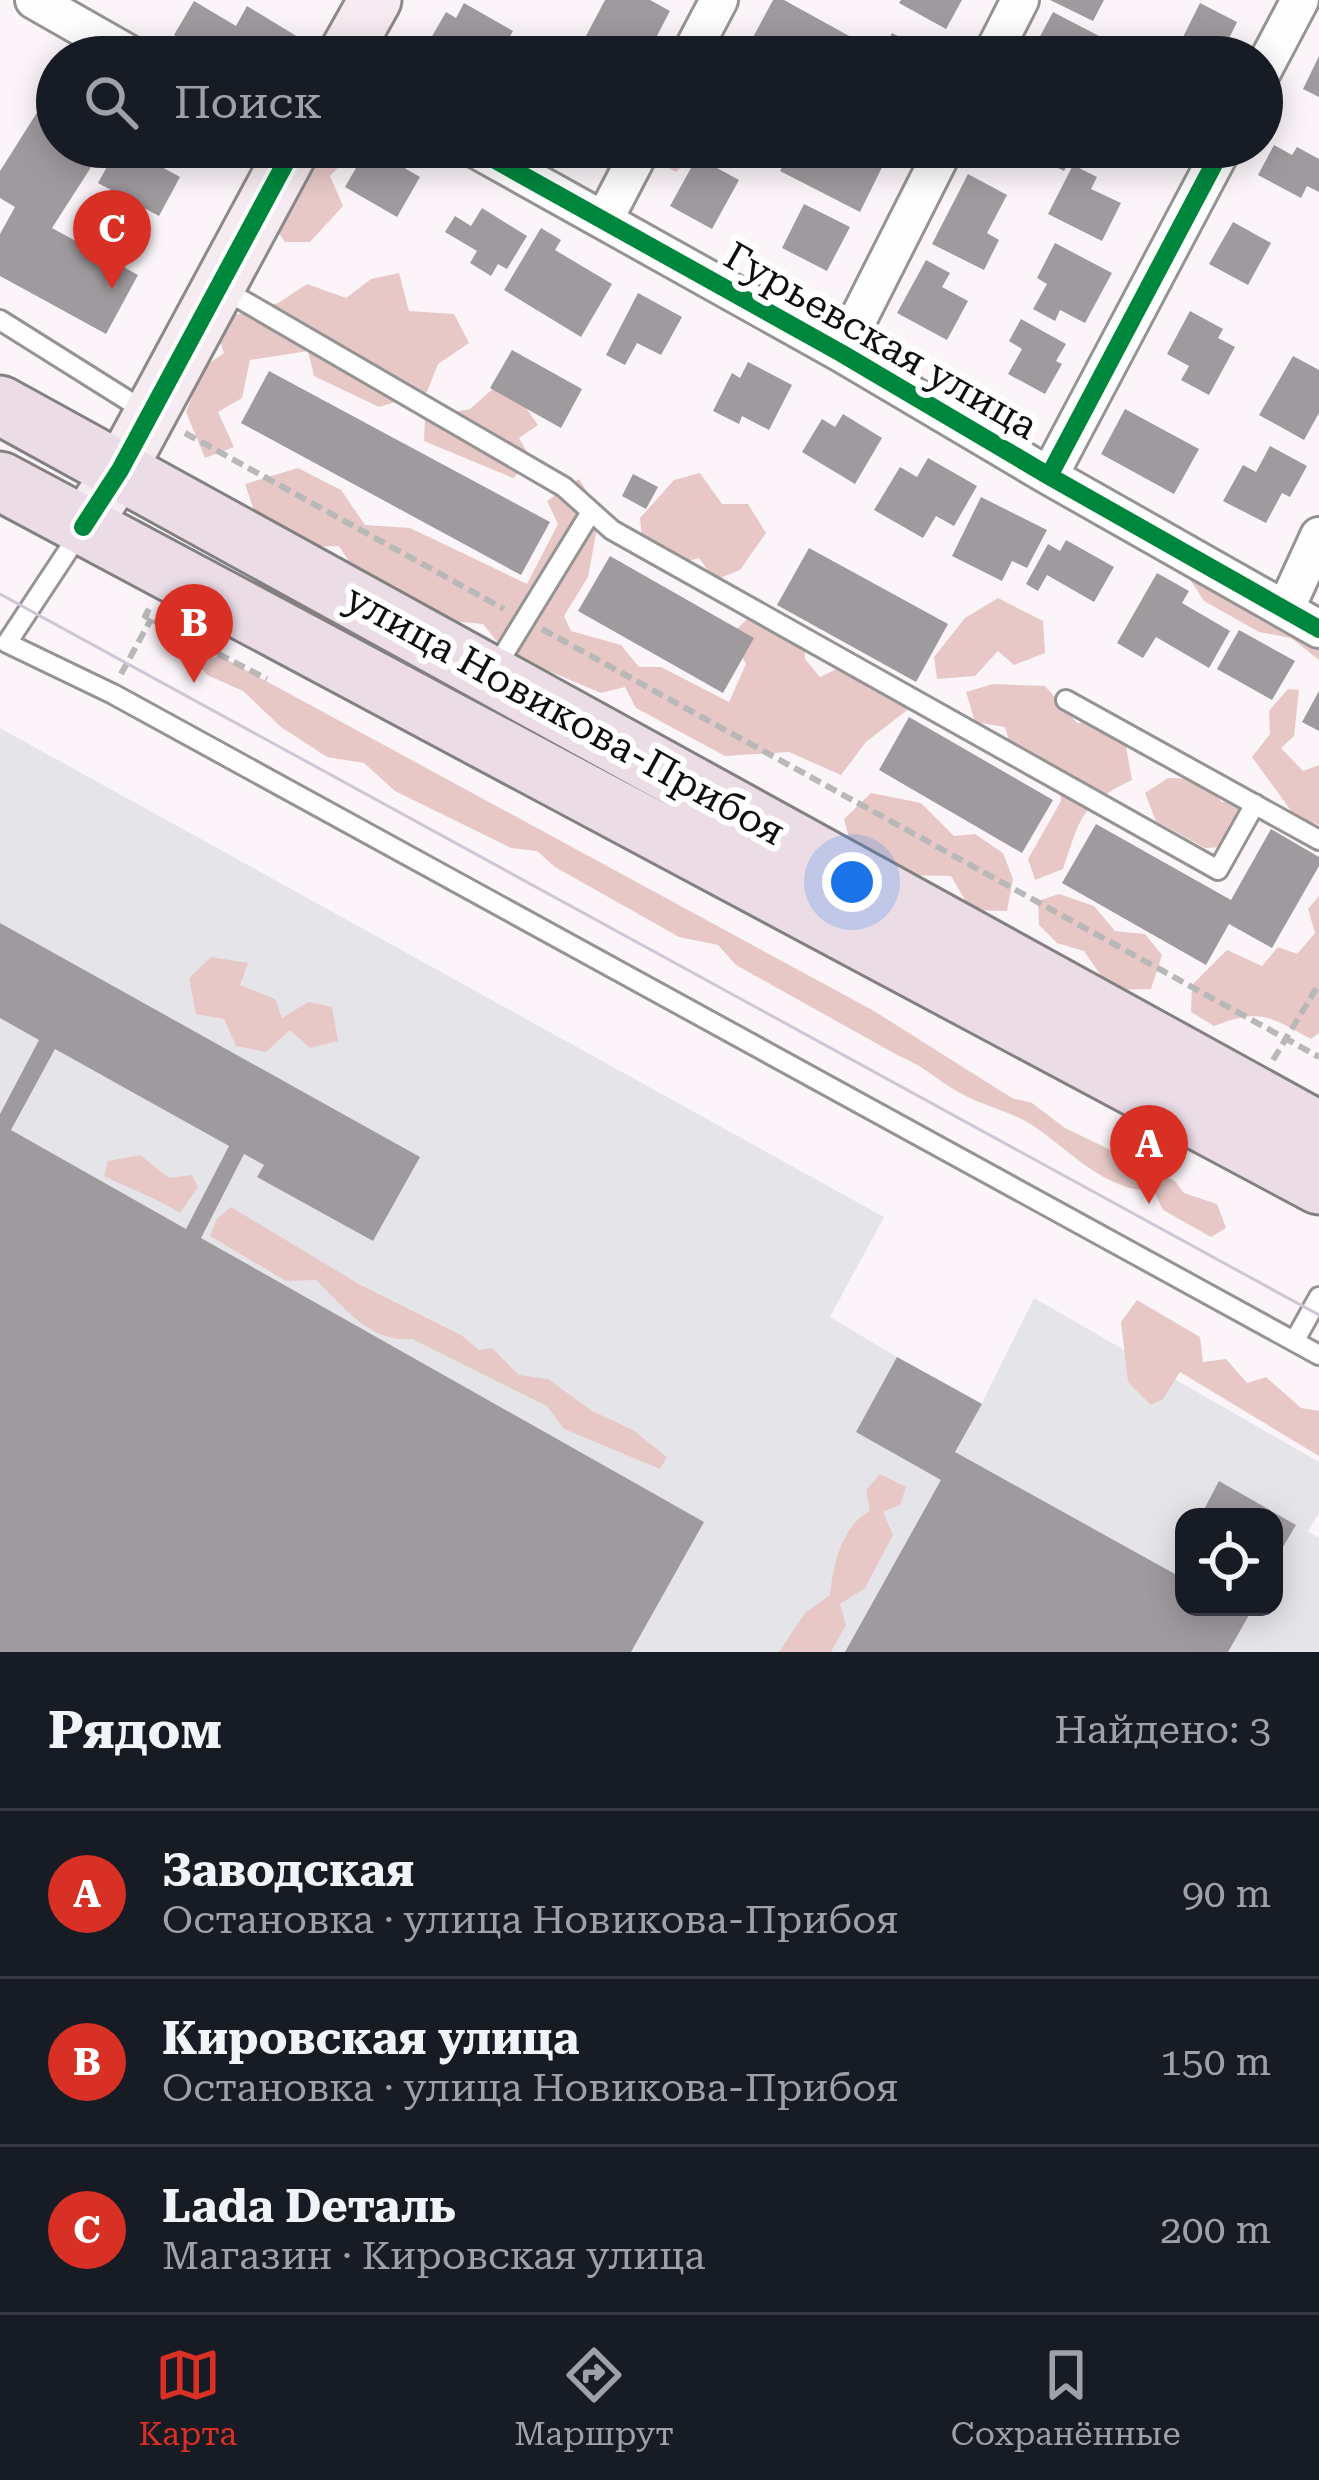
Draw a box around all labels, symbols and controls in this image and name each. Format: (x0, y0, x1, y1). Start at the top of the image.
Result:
search box (36, 36, 1283, 168)
icon: search (78, 69, 144, 135)
text: Поиск (174, 76, 322, 129)
pin: C (73, 190, 151, 289)
street label: Гурьевская улица (716, 233, 1046, 449)
street label: улица Новикова-Прибоя (337, 575, 793, 855)
pin: B (155, 584, 233, 683)
your location (822, 852, 882, 912)
pin: A (1110, 1105, 1188, 1204)
map controls (1175, 1508, 1283, 1616)
button: locate (1175, 1508, 1283, 1616)
text: Рядом (48, 1701, 222, 1760)
text: Найдено: 3 (1055, 1707, 1271, 1753)
text: Заводская (162, 1844, 414, 1897)
text: A (73, 1871, 101, 1917)
text: 90 m (1182, 1871, 1271, 1917)
text: Остановка · улица Новикова-Прибоя (162, 1897, 898, 1943)
text: Кировская улица (162, 2012, 579, 2065)
text: B (73, 2039, 101, 2085)
text: 150 m (1160, 2039, 1271, 2085)
text: Остановка · улица Новикова-Прибоя (162, 2065, 898, 2111)
text: Lada Dеталь (162, 2180, 456, 2233)
text: C (73, 2207, 101, 2253)
text: 200 m (1160, 2207, 1271, 2253)
text: Магазин · Кировская улица (162, 2233, 705, 2279)
tab: Карта (138, 2342, 237, 2453)
tab: Маршрут (514, 2342, 674, 2453)
tab: Сохранённые (951, 2342, 1181, 2453)

